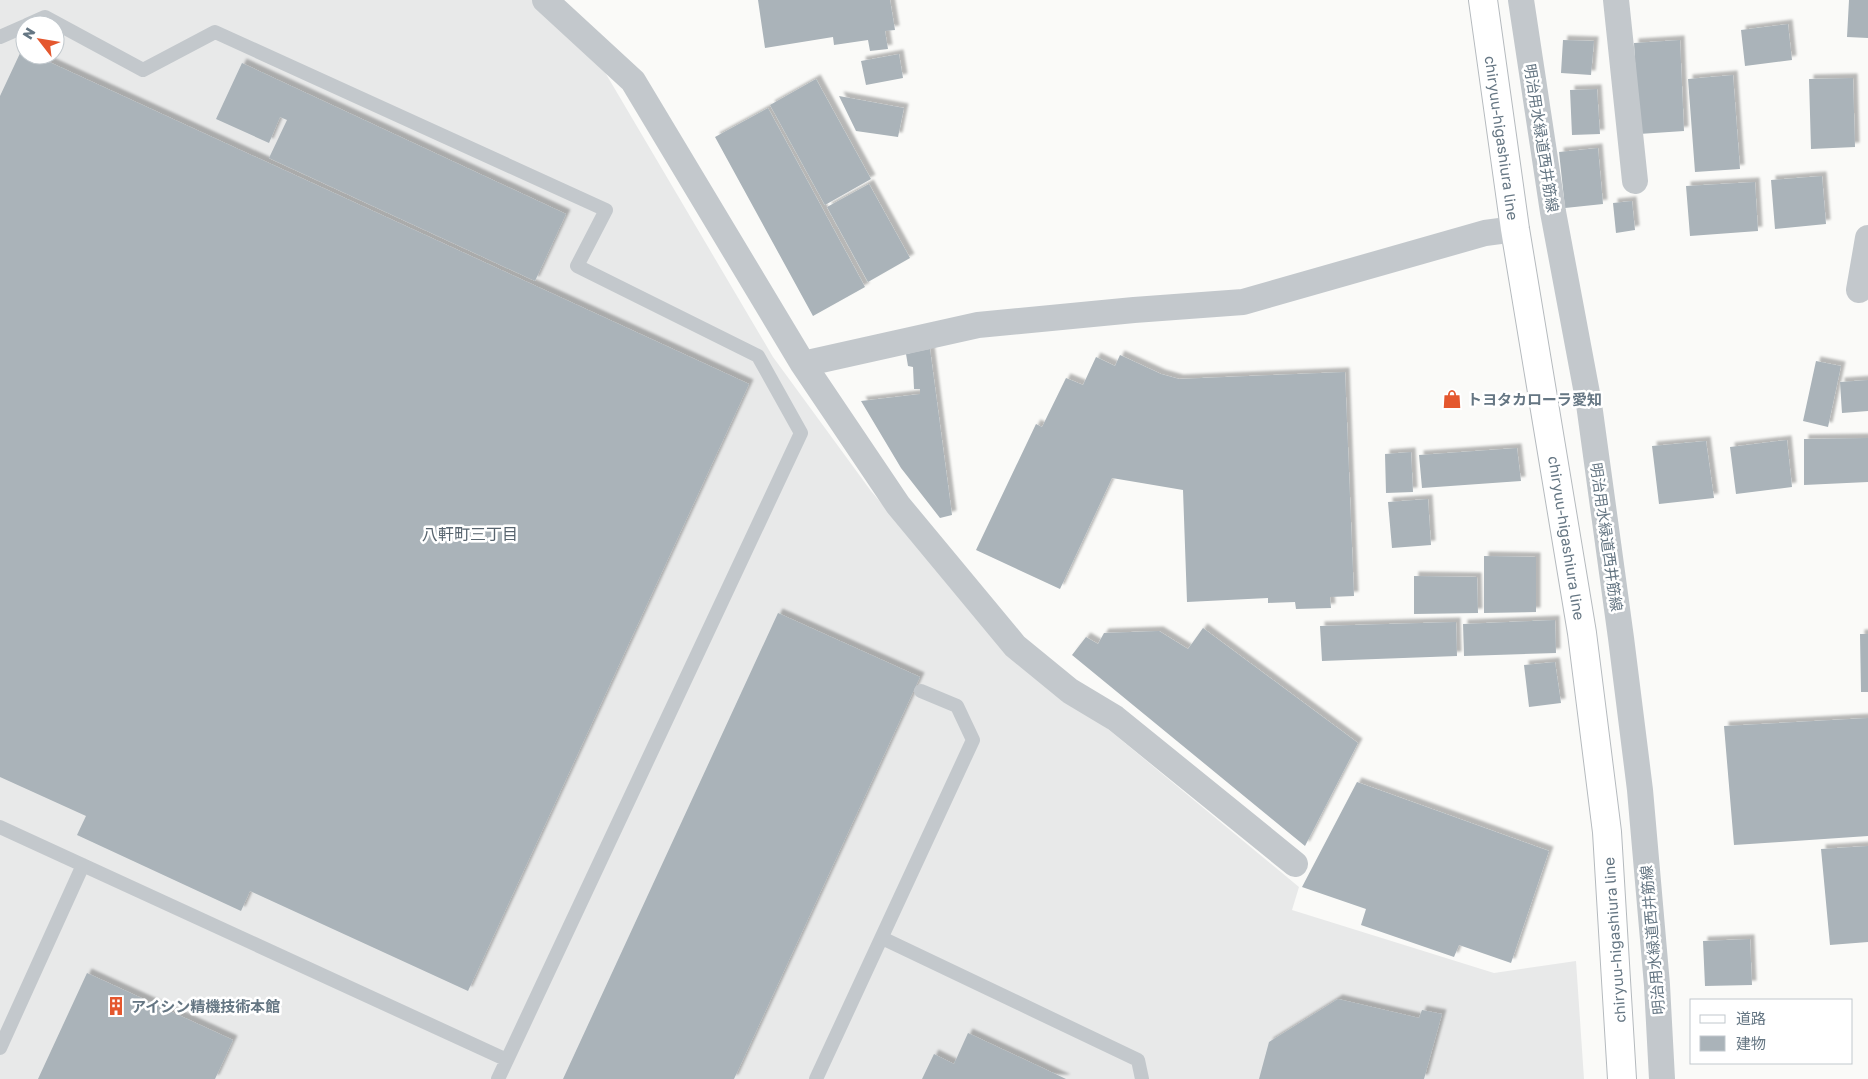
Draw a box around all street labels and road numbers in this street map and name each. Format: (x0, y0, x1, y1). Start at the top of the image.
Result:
street label: chiryuu-higashiura line (1482, 55, 1522, 222)
street label: 明治用水緑道西井筋線 (1521, 63, 1563, 213)
street label: chiryuu-higashiura line (1545, 455, 1589, 622)
street label: 明治用水緑道西井筋線 (1588, 461, 1626, 613)
street label: chiryuu-higashiura line (1599, 856, 1629, 1023)
street label: 明治用水緑道西井筋線 (1636, 864, 1668, 1016)

